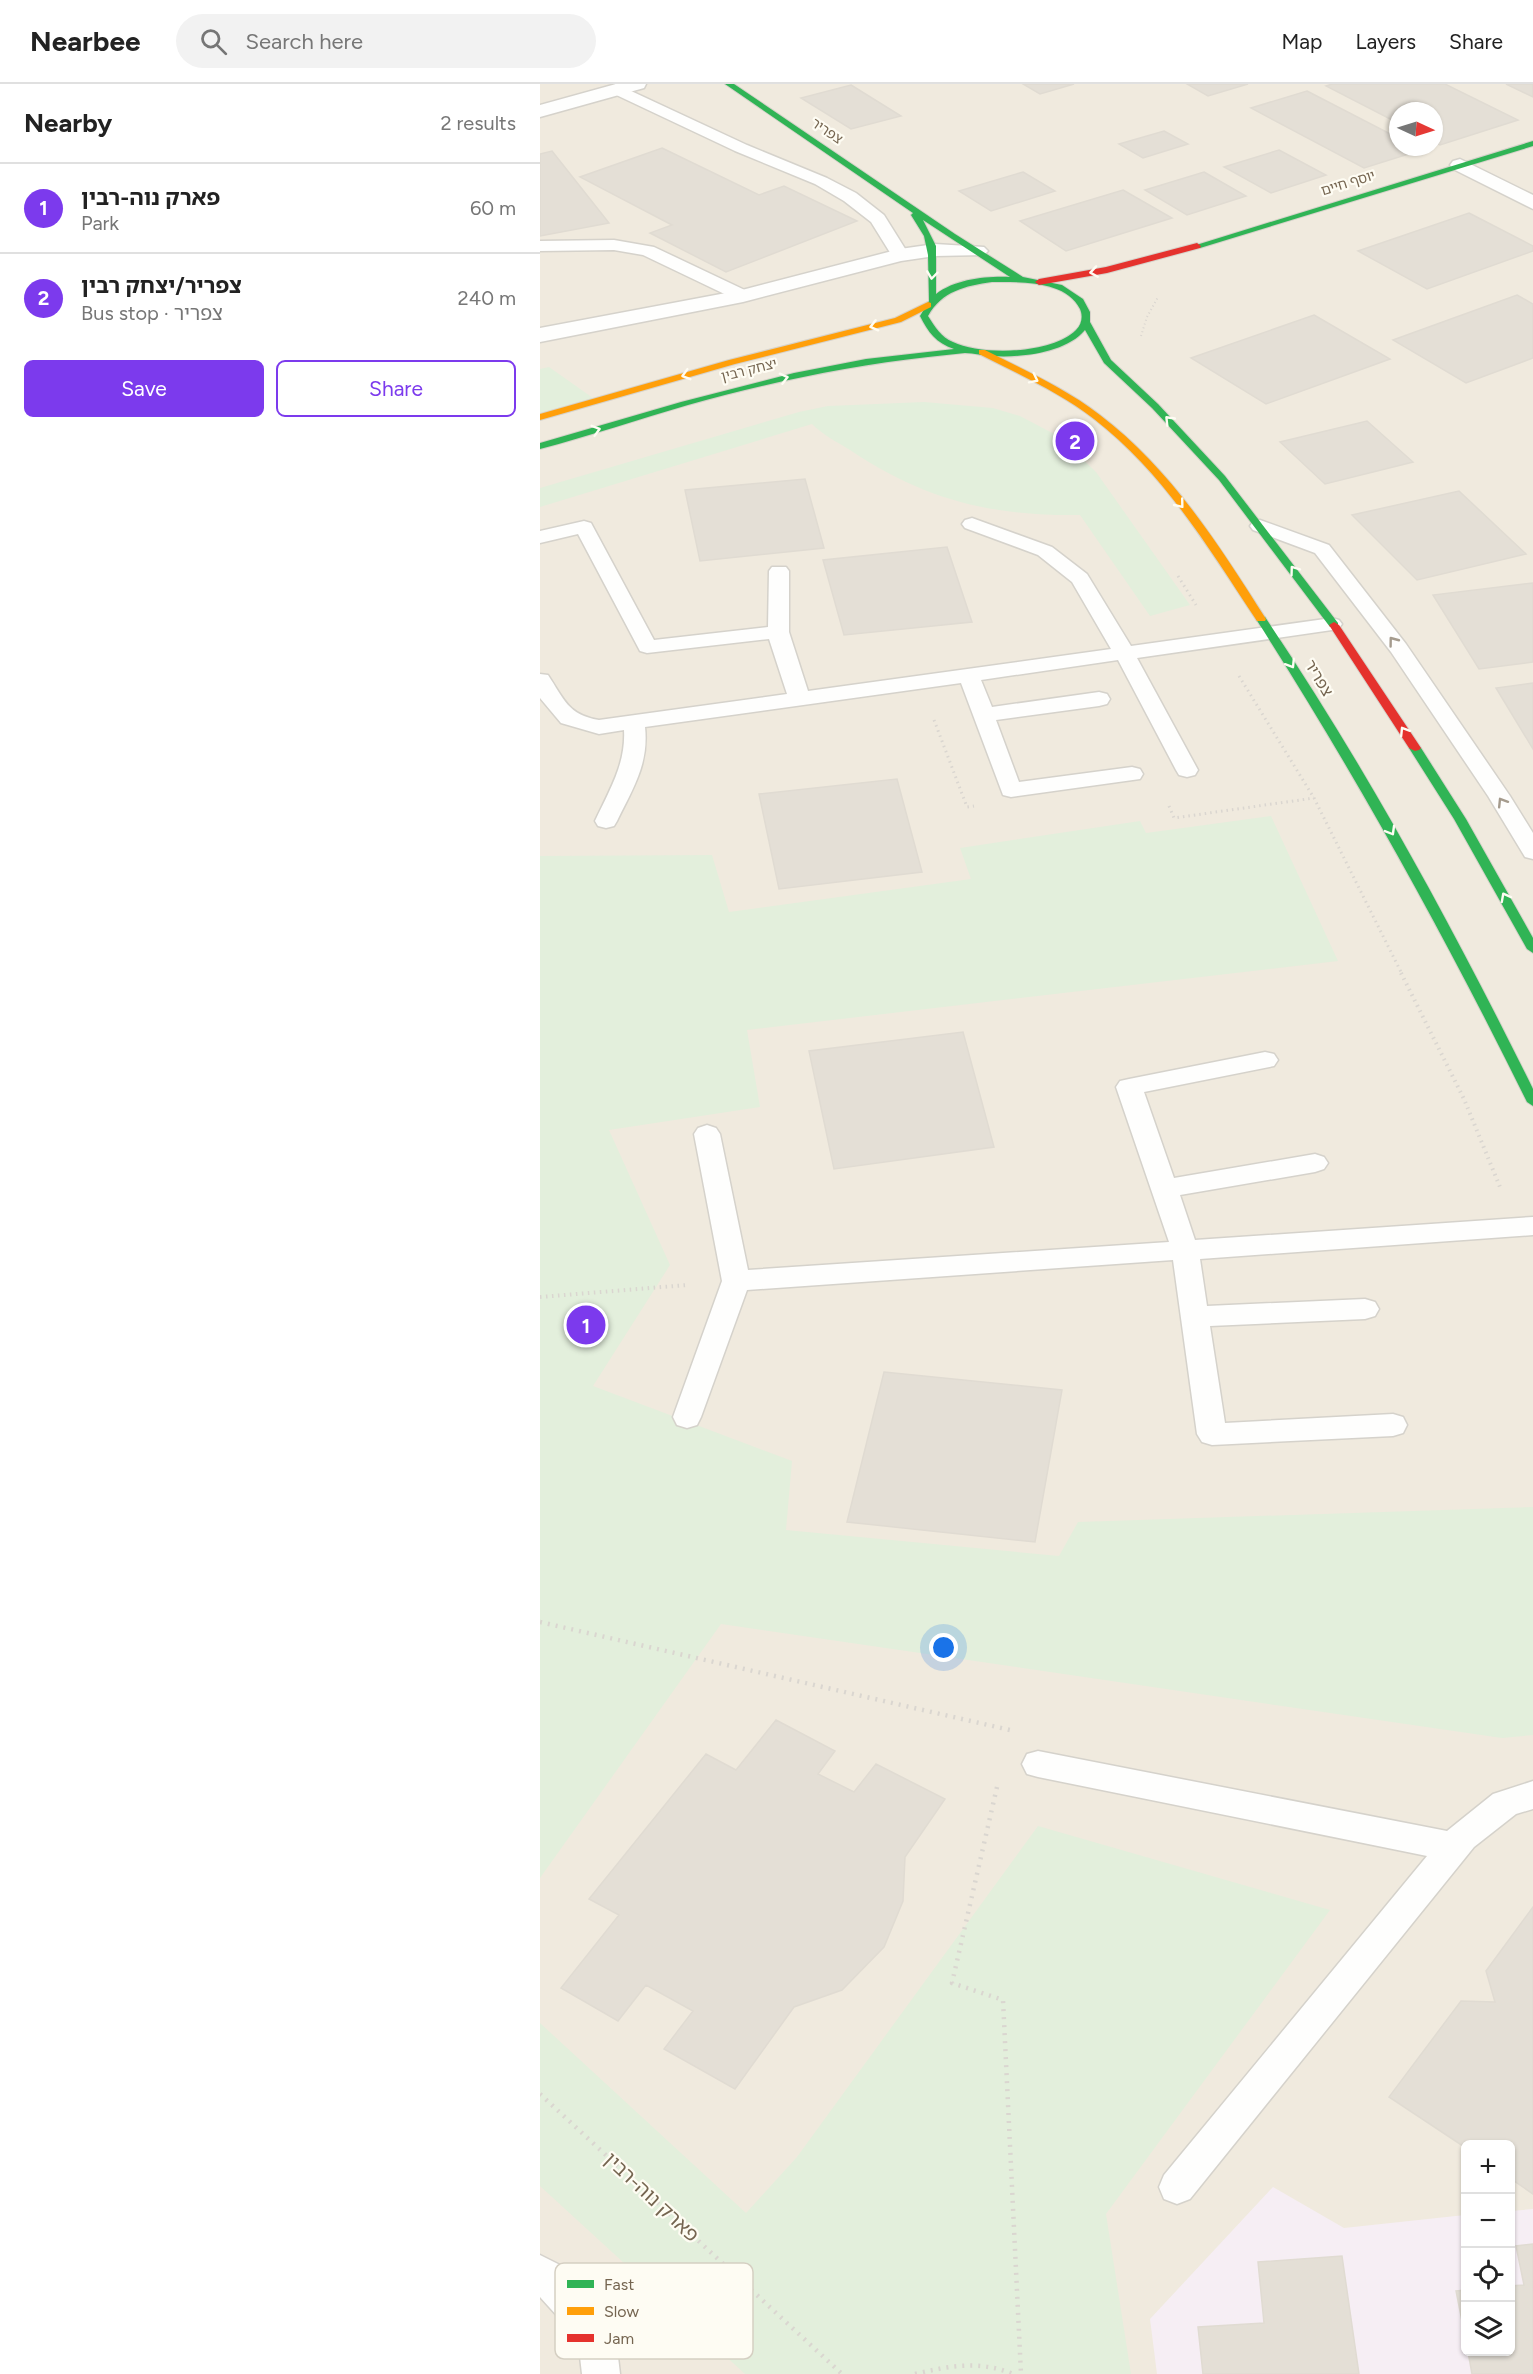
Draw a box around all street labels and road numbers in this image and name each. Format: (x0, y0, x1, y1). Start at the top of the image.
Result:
street label: צפריר (808, 114, 846, 148)
street label: יוסף חיים (1319, 167, 1377, 199)
street label: יצחק רבין (719, 355, 779, 385)
street label: צפריר (1301, 656, 1337, 700)
street label: פארק נוה-רבין (600, 2147, 704, 2247)

